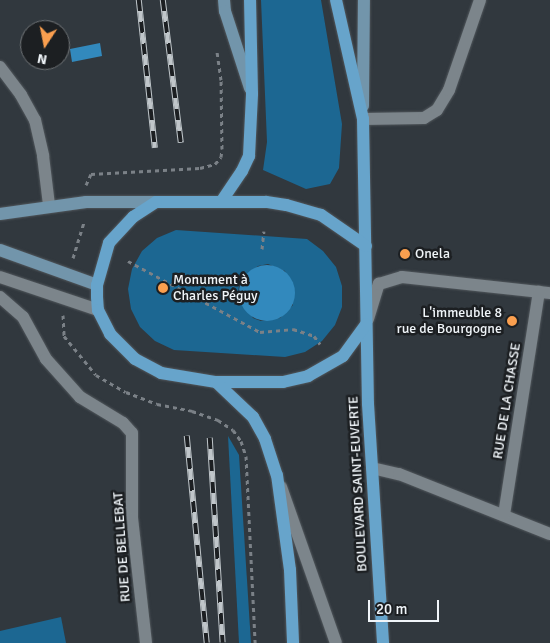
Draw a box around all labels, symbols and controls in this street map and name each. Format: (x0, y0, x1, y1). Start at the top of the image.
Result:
north arrow (20, 20, 70, 70)
text: N (36, 50, 49, 69)
place label: Onela (415, 246, 450, 262)
marker: Onela (399, 248, 411, 260)
place label: Monument à Charles Péguy (173, 272, 258, 304)
marker: Monument à Charles Péguy (157, 282, 169, 294)
place label: L'immeuble 8 rue de Bourgogne (396, 305, 502, 338)
marker: L'immeuble 8 rue de Bourgogne (506, 315, 518, 327)
street label: RUE DE LA CHASSE (490, 342, 524, 460)
street label: BOULEVARD SAINT-EUVERTE (345, 396, 371, 572)
street label: RUE DE BELLEBAT (110, 491, 134, 603)
scale bar (370, 590, 441, 622)
text: 20 m (376, 600, 407, 618)

